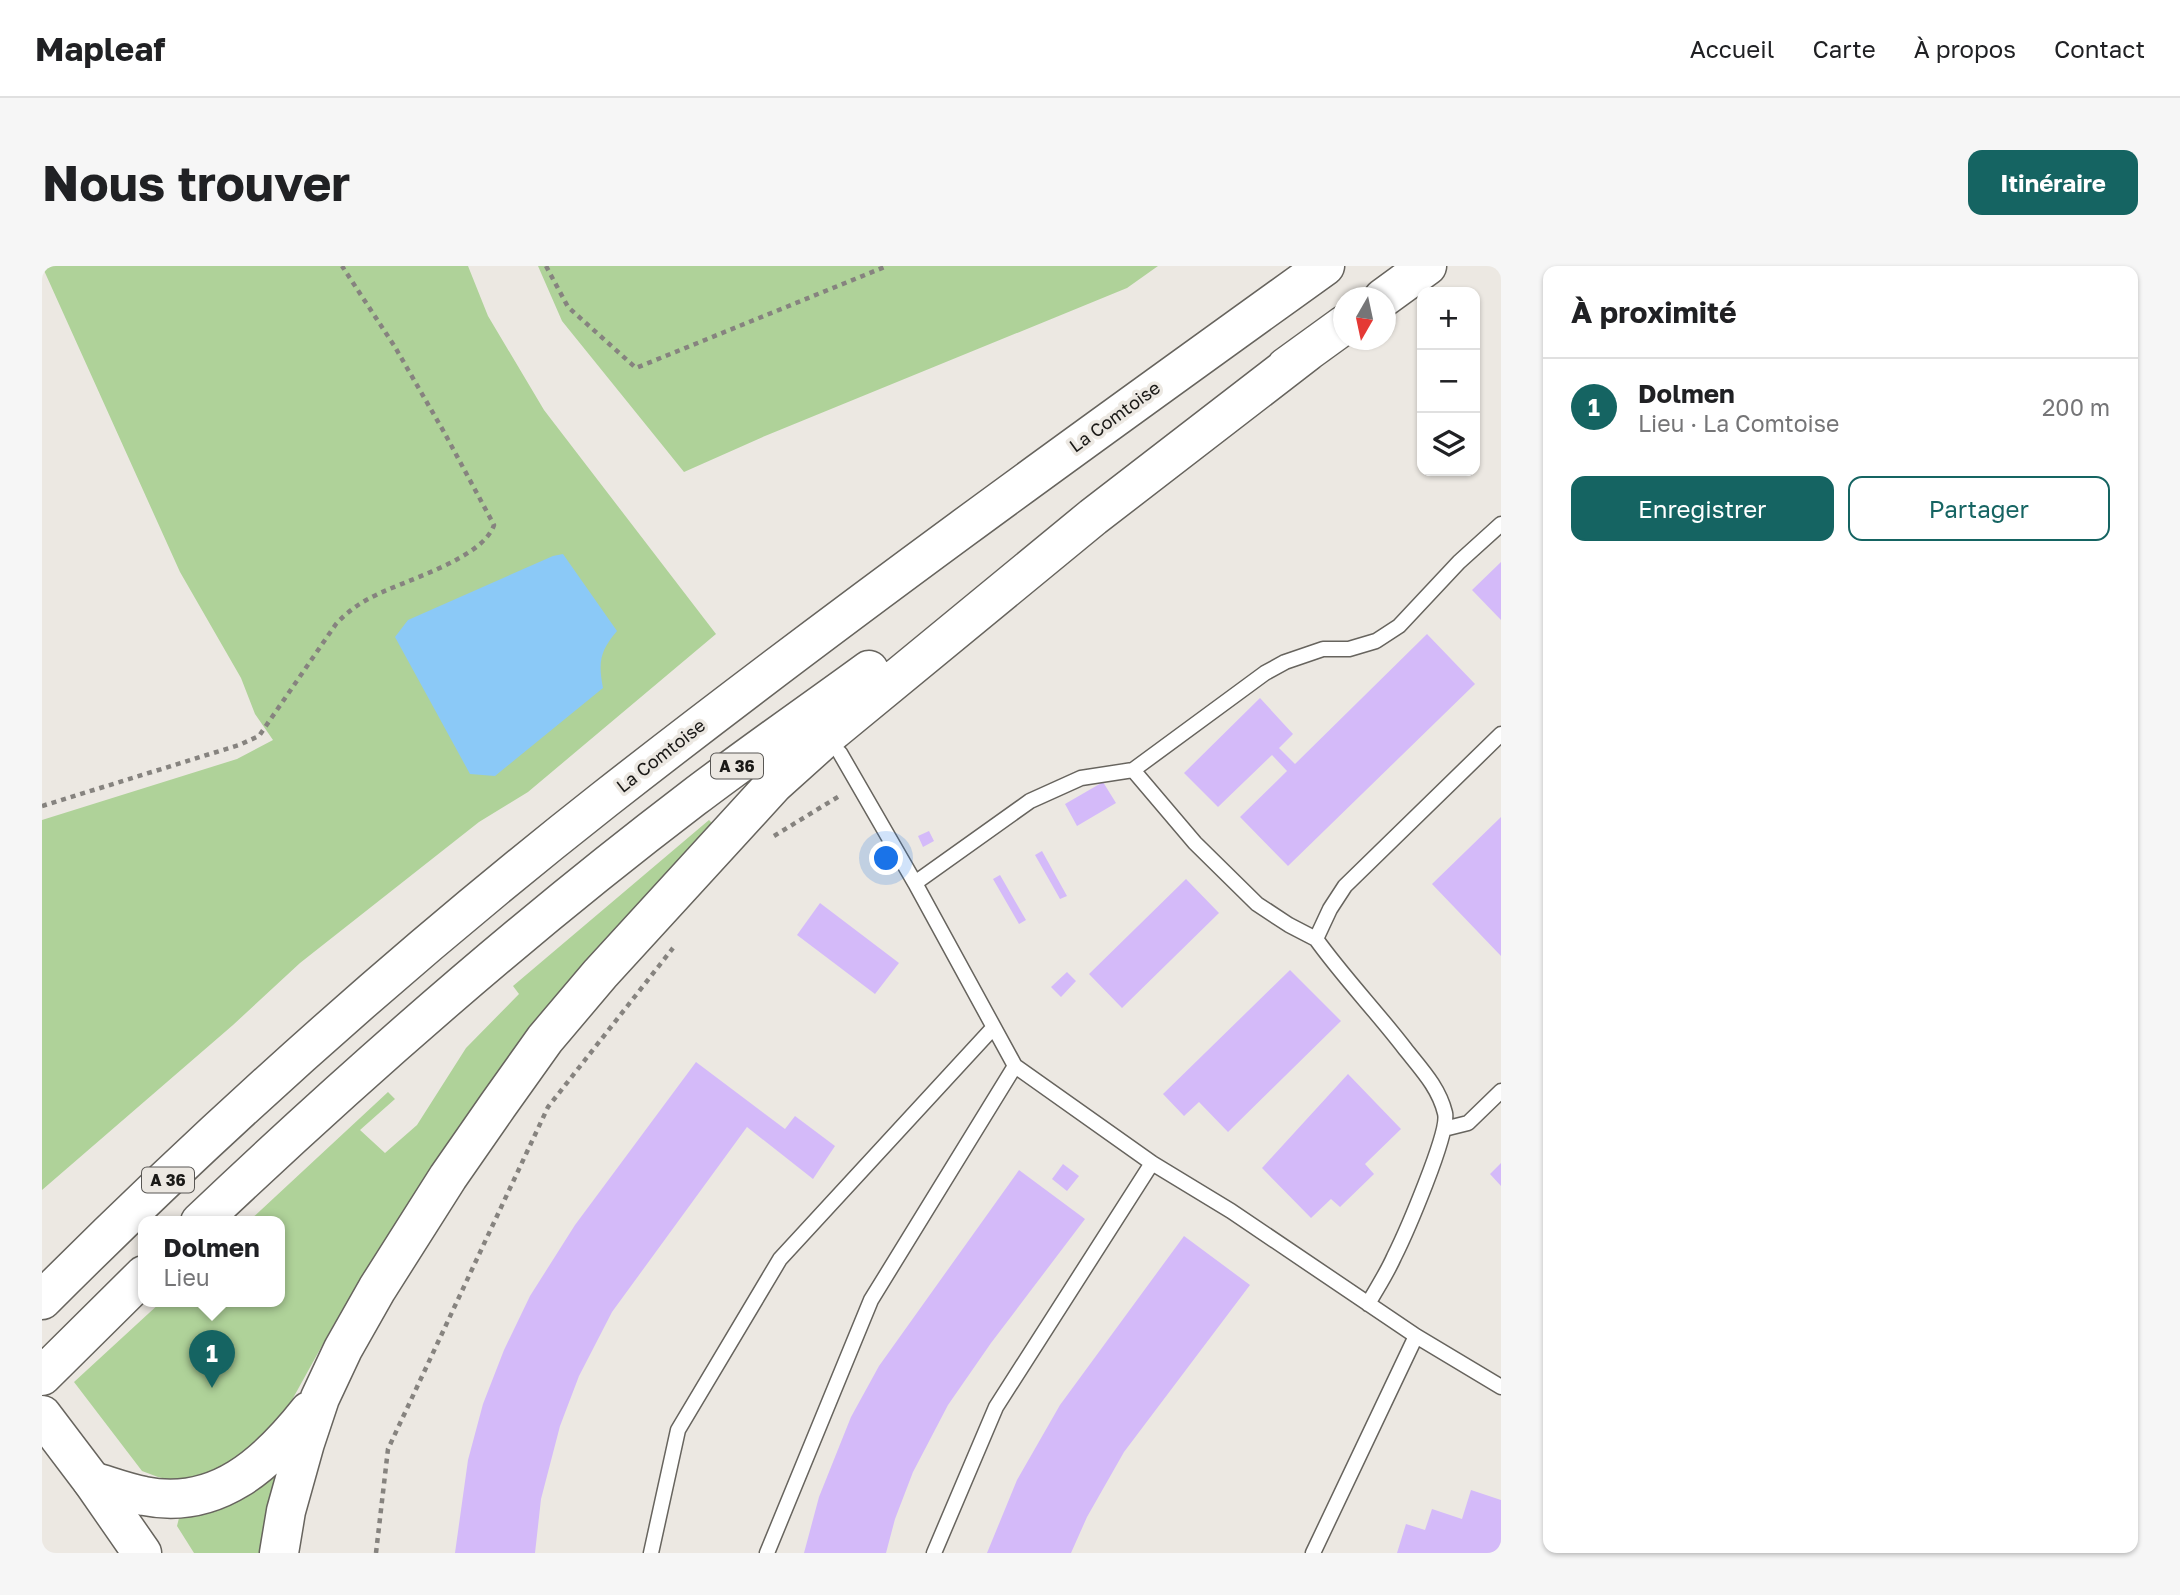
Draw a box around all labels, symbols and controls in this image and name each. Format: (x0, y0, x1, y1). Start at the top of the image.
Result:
text: Mapleaf (35, 29, 165, 68)
text: Accueil (1690, 34, 1774, 63)
text: Carte (1812, 34, 1876, 63)
text: À propos (1914, 34, 2016, 63)
text: Contact (2054, 34, 2145, 63)
button: Itinéraire (1968, 150, 2138, 215)
text: Nous trouver (42, 153, 350, 212)
north arrow (1333, 287, 1396, 350)
map controls (1417, 287, 1480, 476)
button: + (1417, 287, 1480, 350)
text: À proximité (1571, 294, 1737, 330)
button: − (1417, 350, 1480, 413)
street label: La Comtoise (1065, 376, 1164, 456)
text: Dolmen (1638, 378, 1735, 409)
text: 1 (1588, 393, 1600, 421)
text: 200 m (2042, 393, 2110, 421)
text: Lieu · La Comtoise (1638, 409, 1839, 437)
button: layers (1417, 413, 1480, 476)
button: Enregistrer (1571, 476, 1834, 541)
button: Partager (1848, 476, 2110, 541)
street label: La Comtoise (612, 714, 709, 797)
road number: A 36 (711, 754, 763, 778)
your location (869, 841, 903, 875)
road number: A 36 (142, 1168, 194, 1192)
popup (138, 1216, 285, 1307)
text: Dolmen (163, 1232, 260, 1263)
text: Lieu (163, 1263, 210, 1291)
pin: 1 (189, 1330, 235, 1388)

